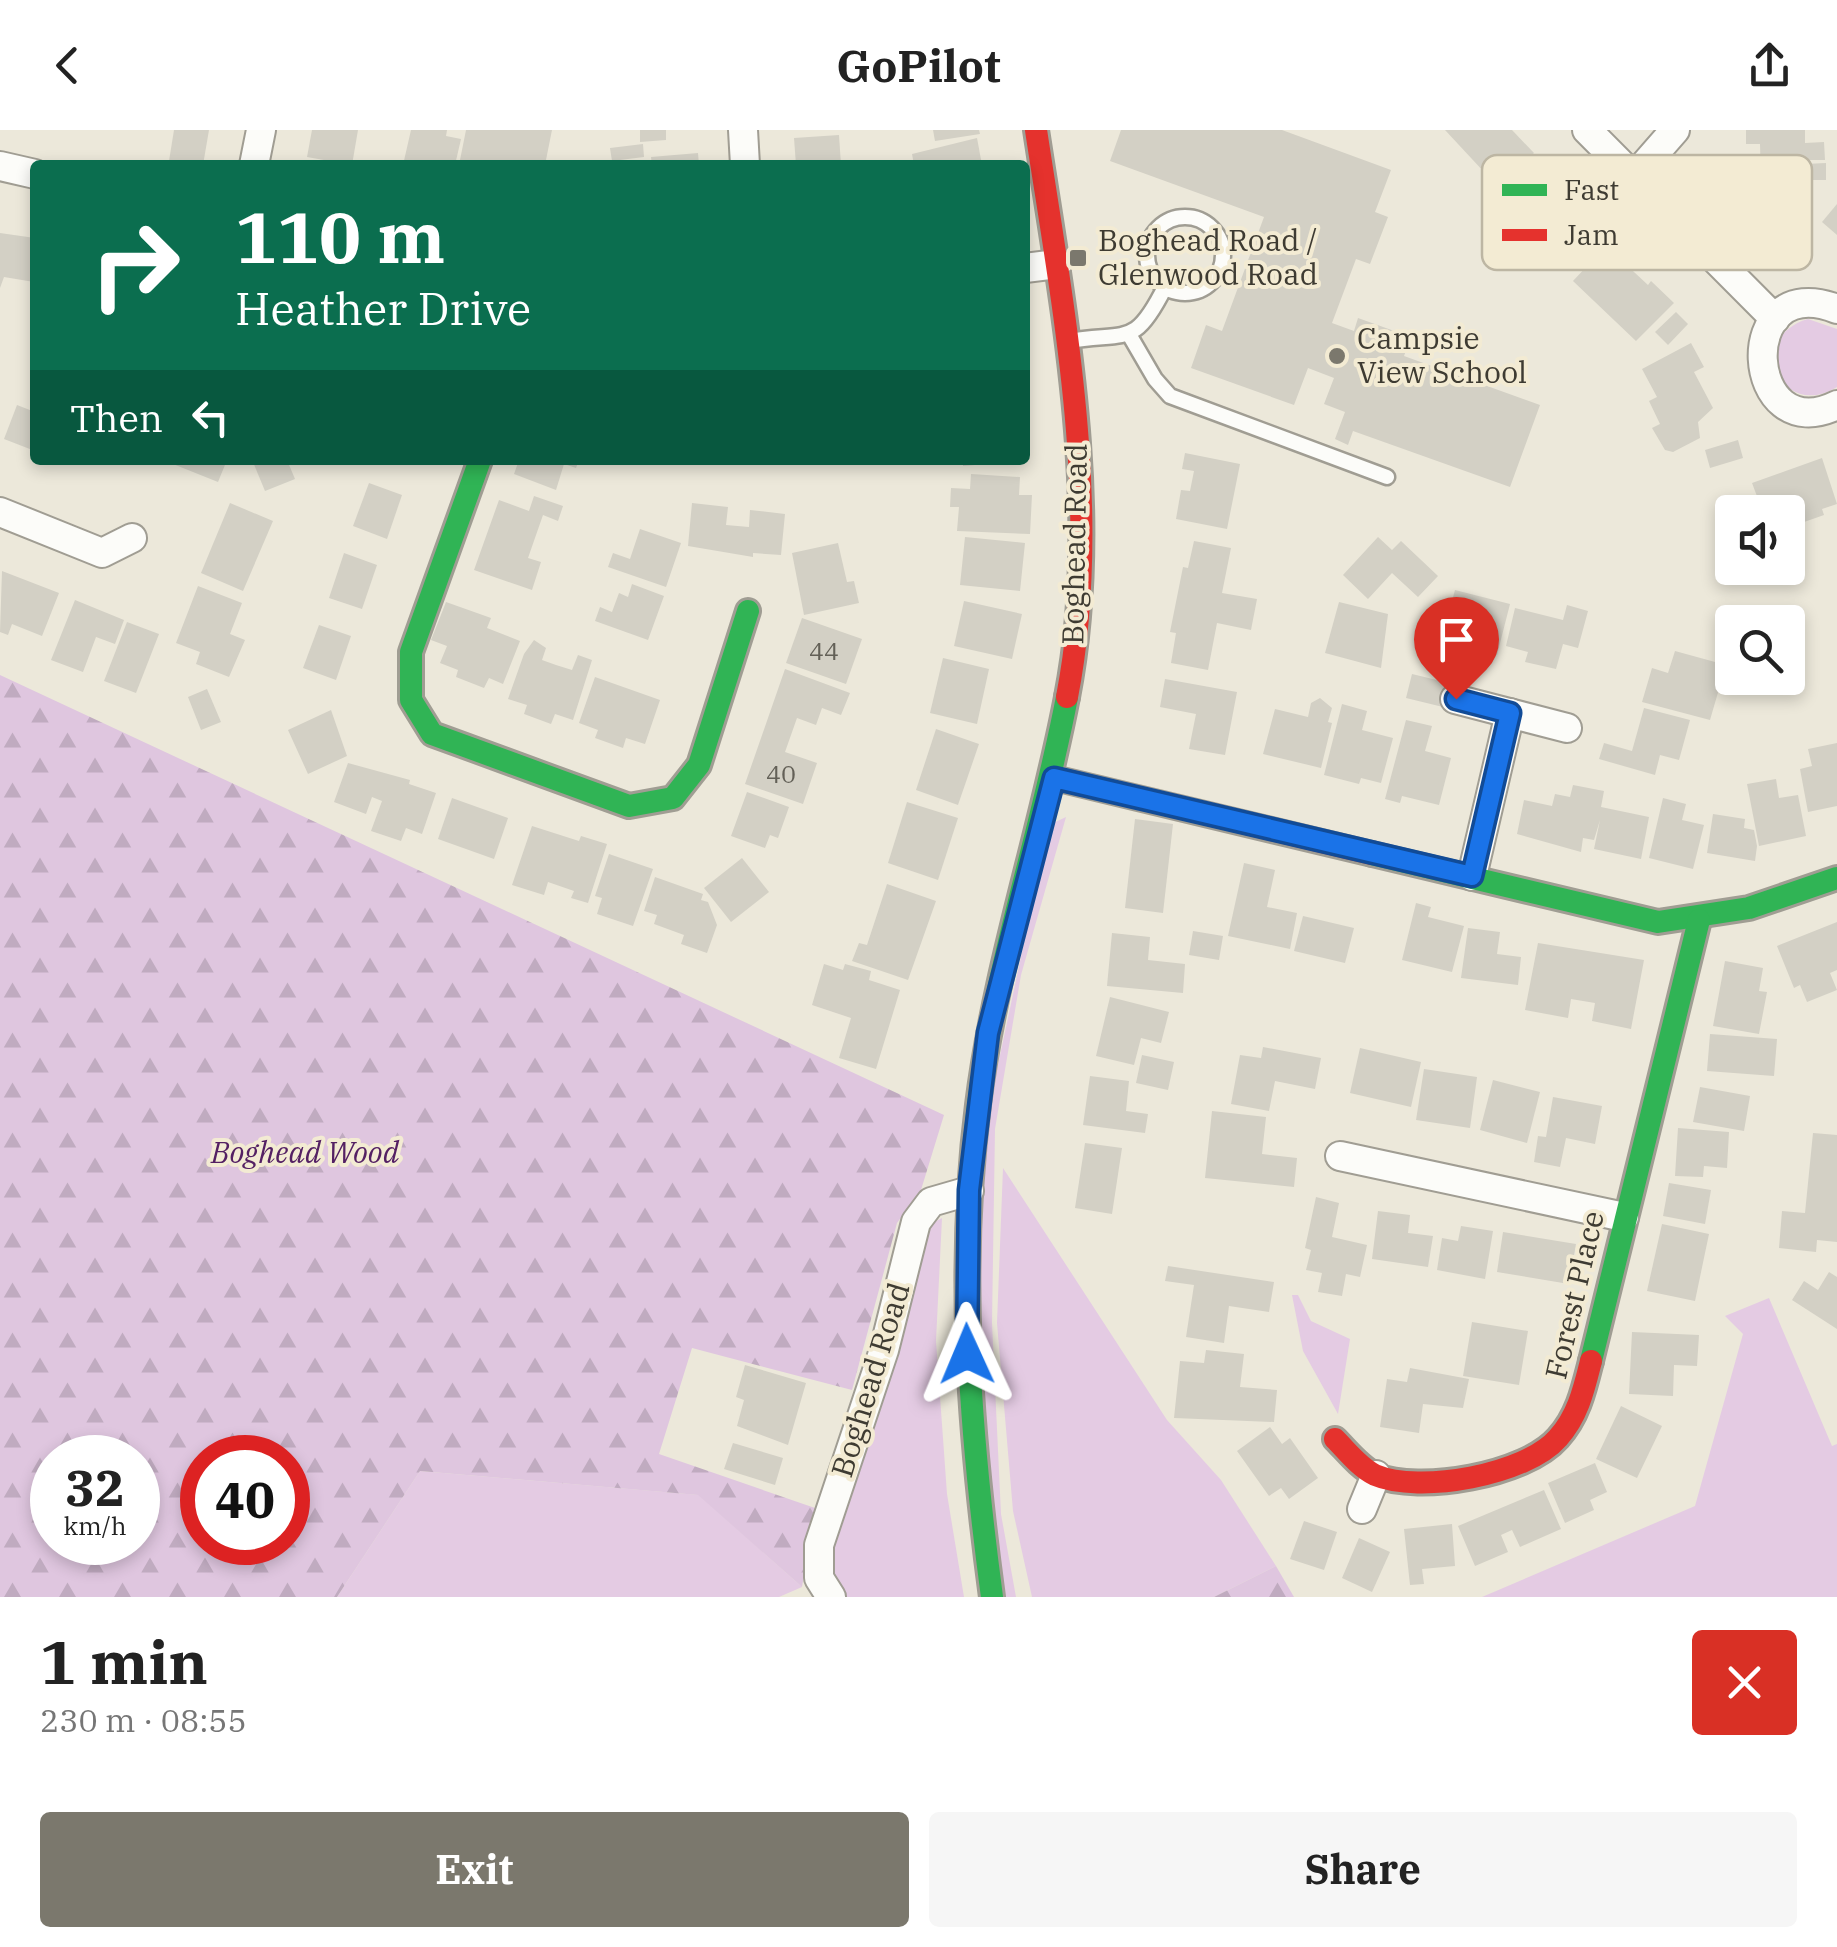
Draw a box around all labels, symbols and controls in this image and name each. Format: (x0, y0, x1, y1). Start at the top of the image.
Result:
text: GoPilot (836, 36, 1001, 94)
icon: back (40, 38, 95, 93)
icon: share (1742, 38, 1797, 93)
legend (1482, 155, 1812, 270)
text: Fast (1564, 171, 1619, 208)
text: 110 m (235, 191, 445, 282)
icon: right (70, 200, 200, 330)
text: Jam (1564, 216, 1619, 253)
place label: Boghead Road / Glenwood Road (1098, 220, 1318, 293)
marker: Boghead Road / Glenwood Road (1067, 247, 1089, 269)
text: Heather Drive (235, 279, 531, 337)
place label: Campsie View School (1357, 318, 1527, 391)
marker: Campsie View School (1326, 345, 1348, 367)
icon: left (183, 390, 238, 445)
text: Then (70, 393, 163, 442)
street label: Boghead Road (1052, 443, 1095, 645)
map controls (1715, 495, 1805, 695)
button: sound (1715, 495, 1805, 585)
pin (1414, 597, 1499, 700)
button: search (1715, 605, 1805, 695)
icon: arrive (1429, 612, 1484, 667)
house number: 44 (809, 634, 839, 667)
house number: 40 (766, 757, 796, 790)
park label: Boghead Wood (210, 1132, 400, 1171)
street label: Forest Place (1535, 1207, 1612, 1382)
street label: Boghead Road (821, 1277, 918, 1482)
position arrow (915, 1302, 1019, 1406)
speed limit sign: 40 (180, 1435, 310, 1565)
text: 32 (65, 1455, 125, 1520)
text: km/h (63, 1509, 127, 1542)
text: 1 min (40, 1622, 208, 1701)
button: close (1692, 1630, 1797, 1735)
text: 230 m · 08:55 (40, 1699, 247, 1741)
button: Exit (40, 1812, 909, 1927)
button: Share (929, 1812, 1797, 1927)

